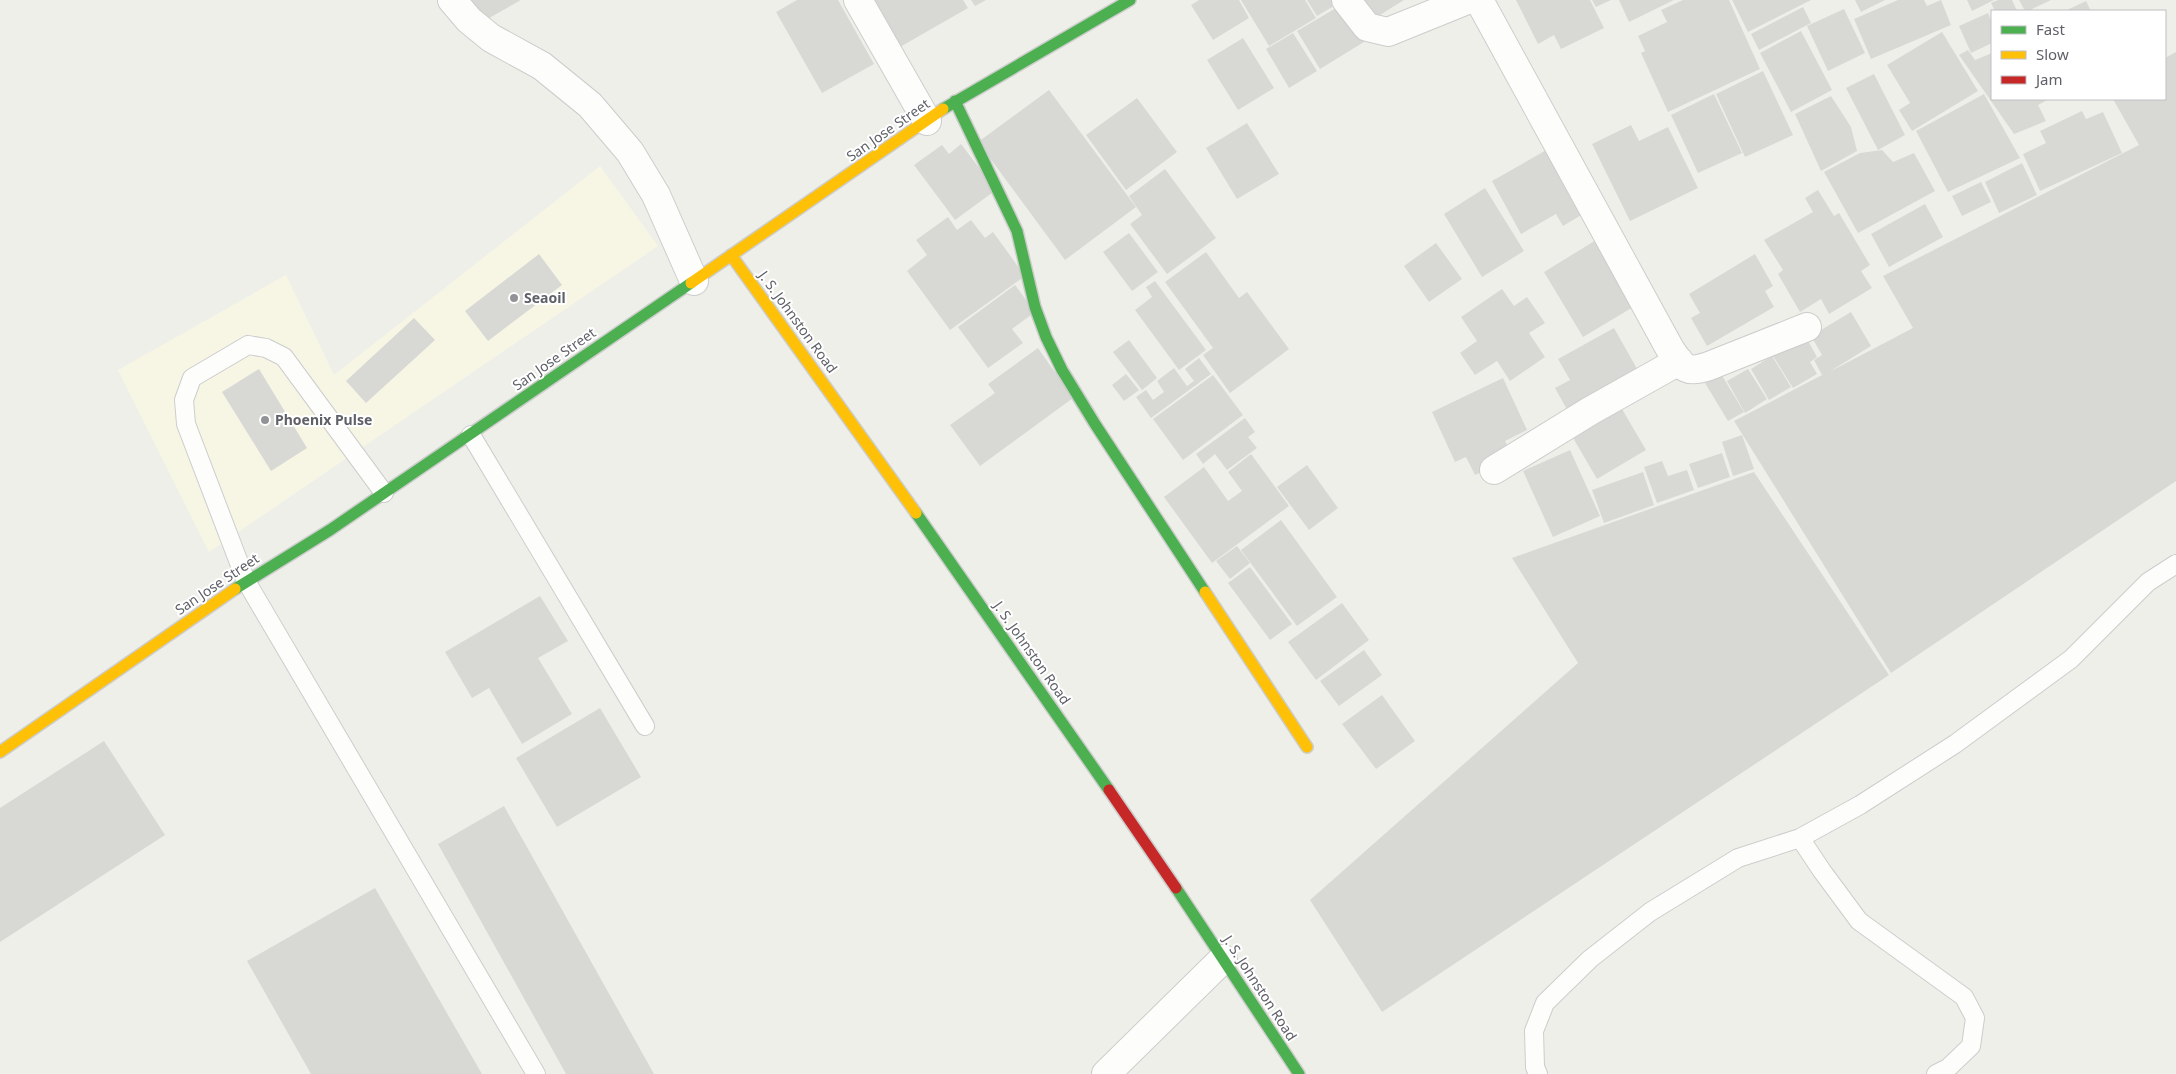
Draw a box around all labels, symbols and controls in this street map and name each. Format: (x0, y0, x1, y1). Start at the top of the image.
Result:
legend (1991, 10, 2166, 100)
text: Fast (2036, 19, 2065, 39)
text: Slow (2036, 44, 2069, 64)
text: Jam (2034, 69, 2063, 89)
street label: San Jose Street (842, 94, 933, 165)
street label: J. S. Johnston Road (754, 265, 842, 377)
place label: Seaoil (524, 288, 566, 307)
marker: Seaoil (508, 292, 520, 304)
street label: San Jose Street (508, 323, 599, 394)
place label: Phoenix Pulse (275, 410, 372, 429)
marker: Phoenix Pulse (259, 414, 271, 426)
street label: San Jose Street (171, 548, 262, 619)
street label: J. S. Johnston Road (988, 596, 1075, 708)
street label: J. S. Johnston Road (1218, 930, 1302, 1044)

